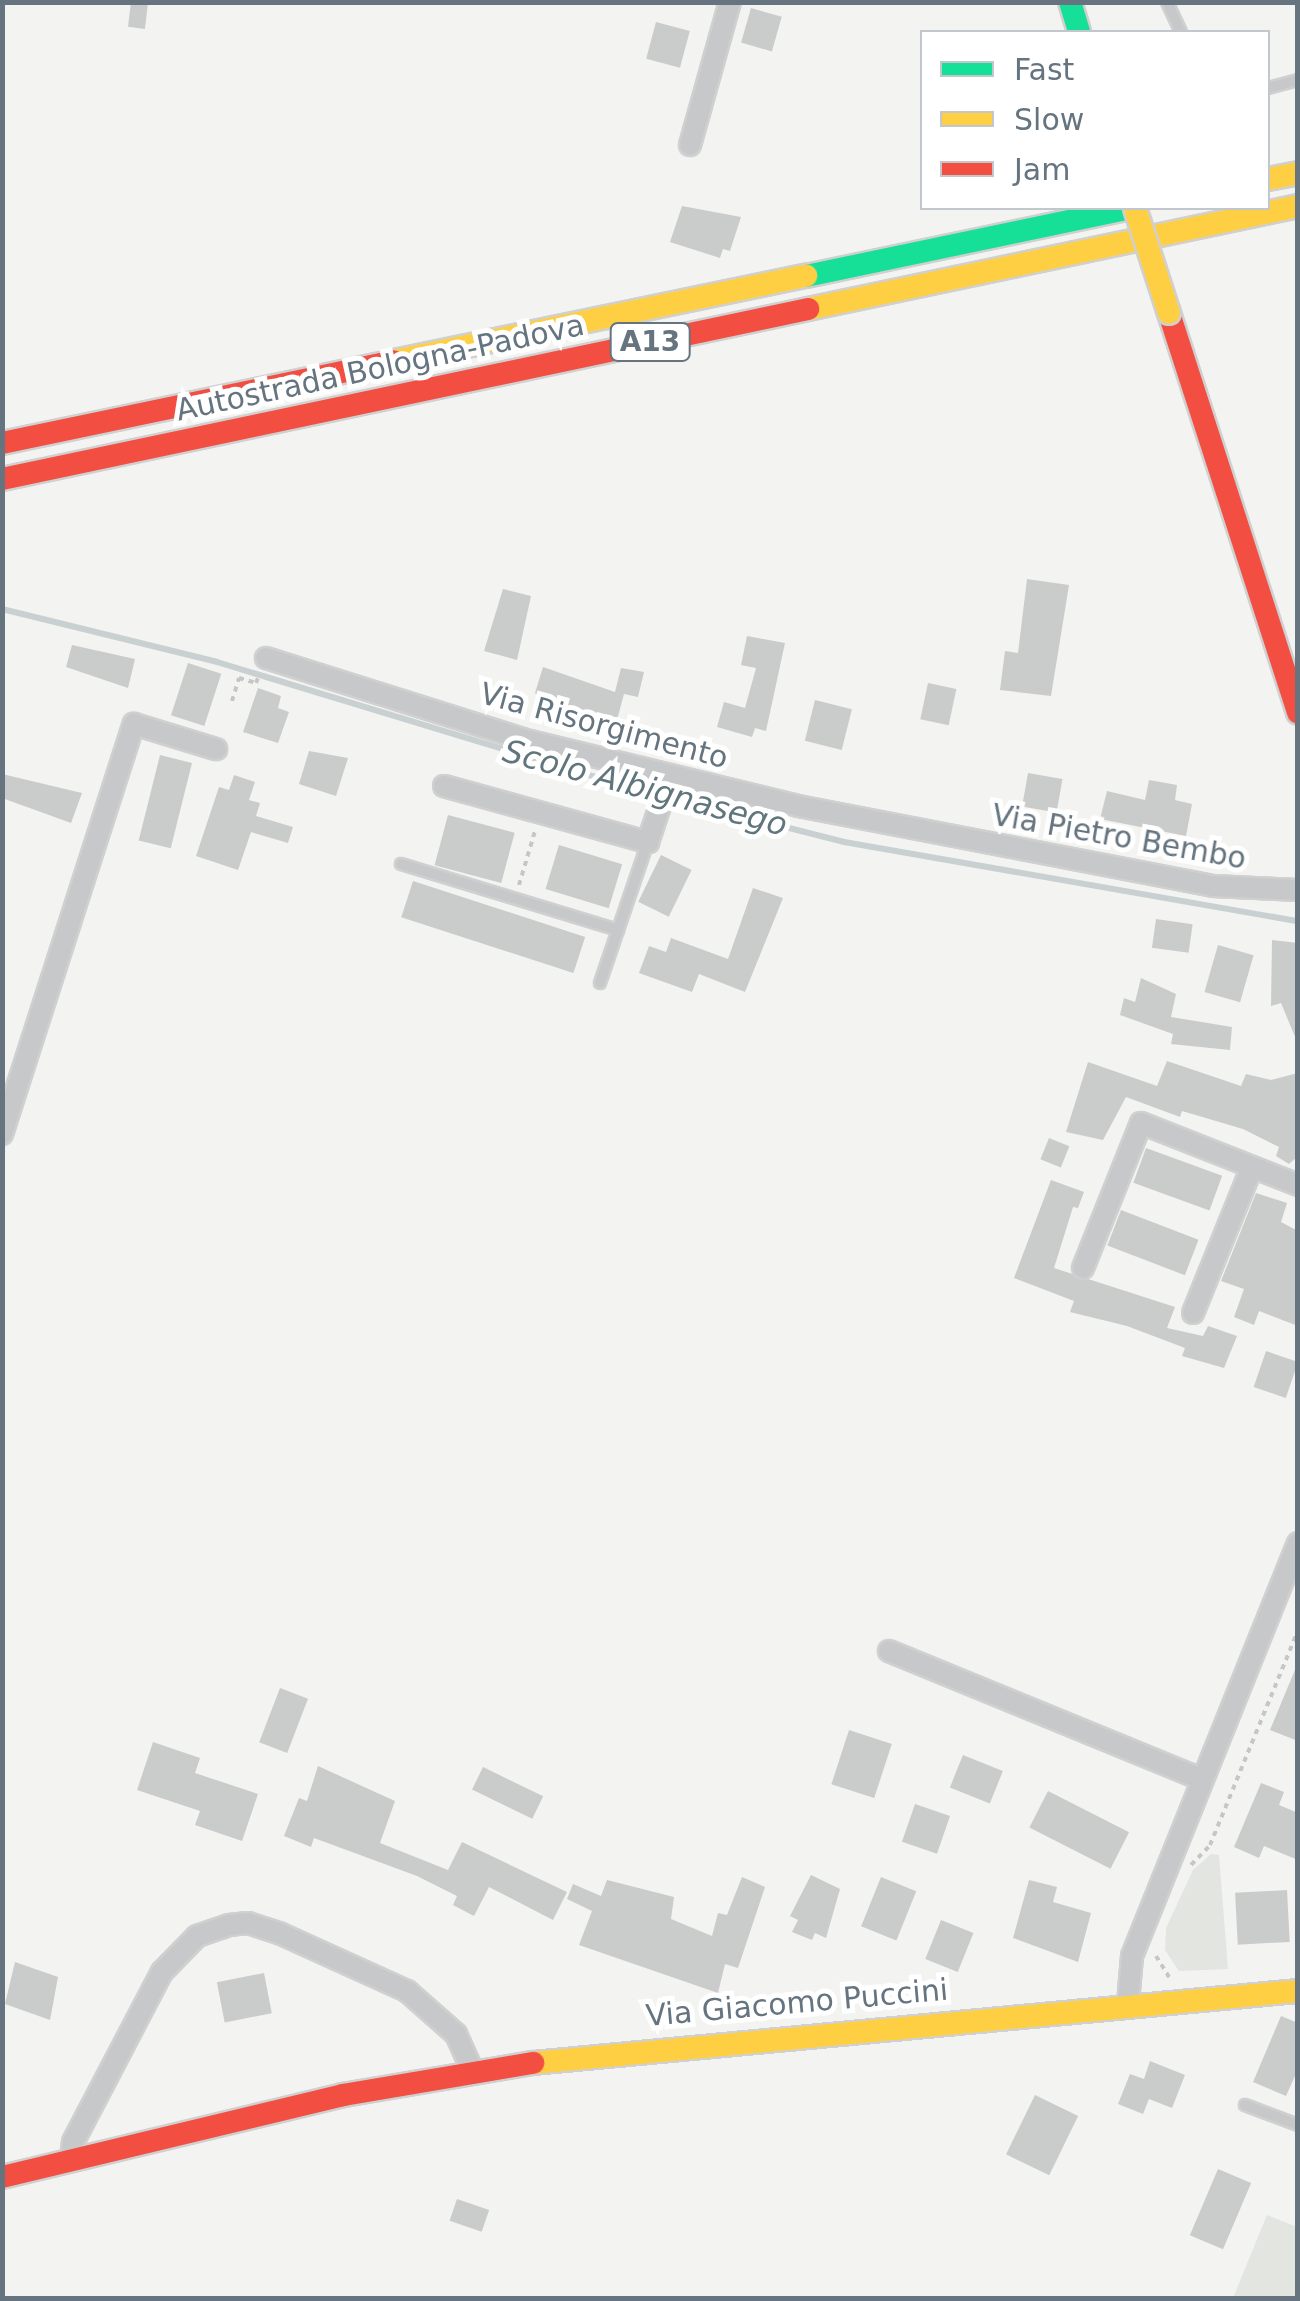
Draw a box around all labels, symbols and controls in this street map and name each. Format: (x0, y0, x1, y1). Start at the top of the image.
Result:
legend (920, 30, 1270, 210)
text: Fast (1014, 52, 1074, 87)
text: Slow (1014, 102, 1084, 137)
text: Jam (1014, 152, 1070, 187)
street label: Autostrada Bologna-Padova (173, 307, 587, 429)
road number: A13 (608, 319, 692, 365)
street label: Via Risorgimento (476, 676, 732, 776)
water label: Scolo Albignasego (499, 732, 791, 844)
street label: Via Pietro Bembo (989, 797, 1249, 877)
street label: Via Giacomo Puccini (644, 1972, 950, 2034)

